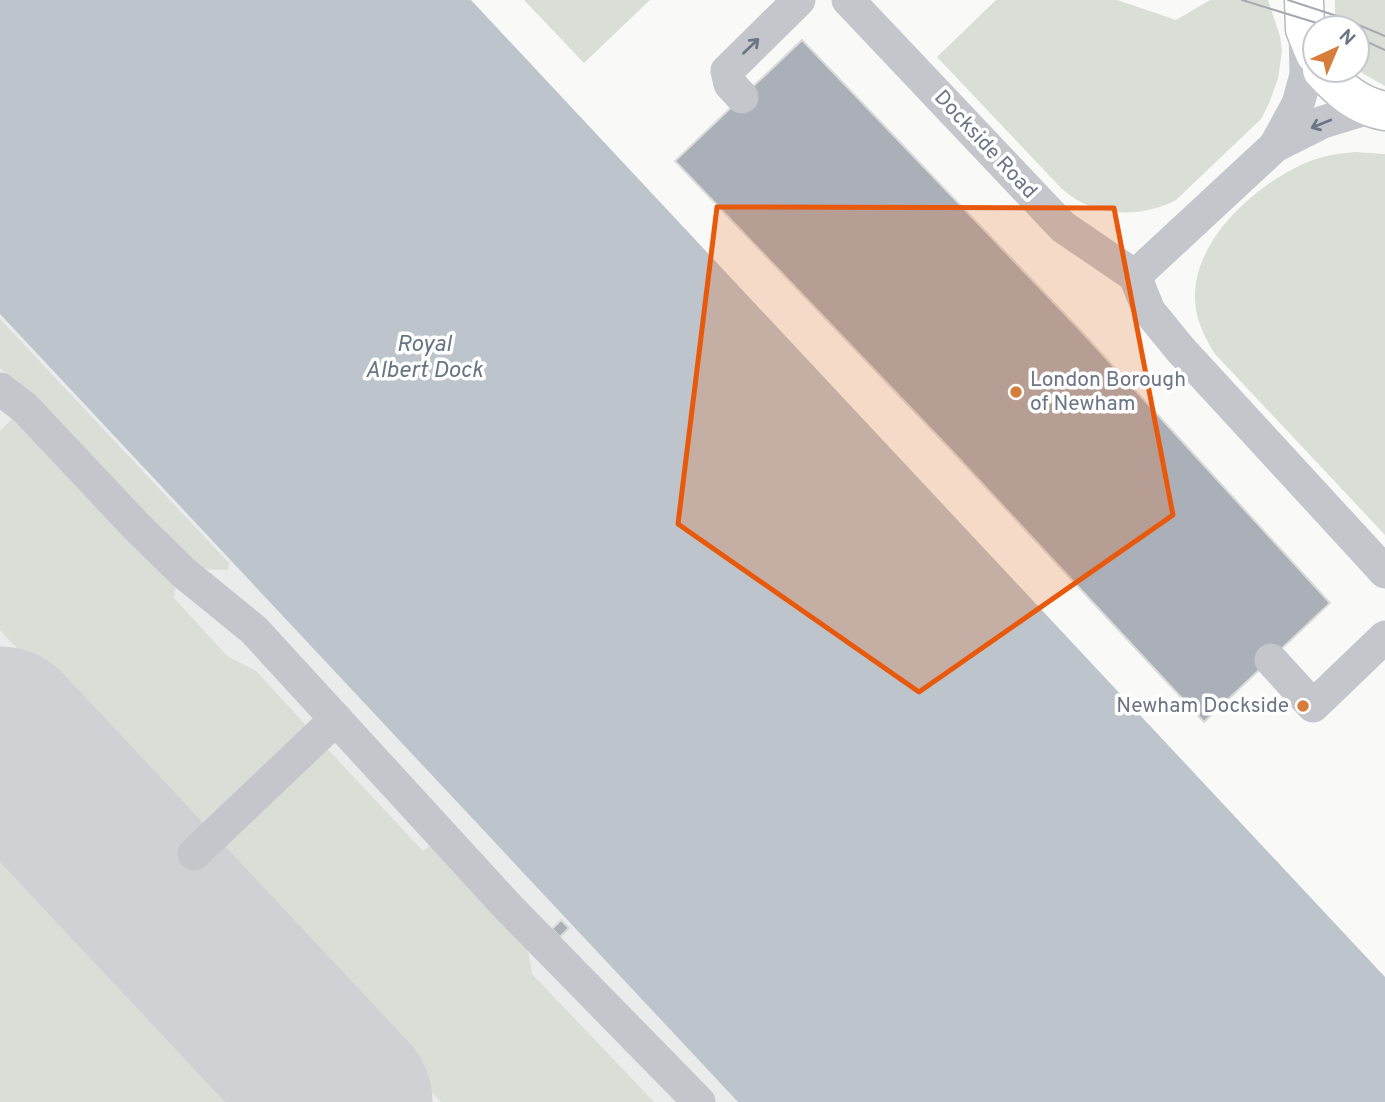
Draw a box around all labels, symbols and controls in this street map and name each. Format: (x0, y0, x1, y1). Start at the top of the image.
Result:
north arrow (1301, 14, 1371, 84)
text: N (1333, 25, 1360, 52)
one-way arrow (742, 37, 759, 54)
street label: Dockside Road (928, 85, 1042, 205)
one-way arrow (1311, 118, 1332, 131)
water label: Royal Albert Dock (365, 331, 483, 386)
place label: London Borough of Newham (1030, 367, 1186, 418)
marker: London Borough of Newham (1008, 384, 1024, 400)
place label: Newham Dockside (1116, 693, 1289, 720)
marker: Newham Dockside (1295, 698, 1311, 714)

